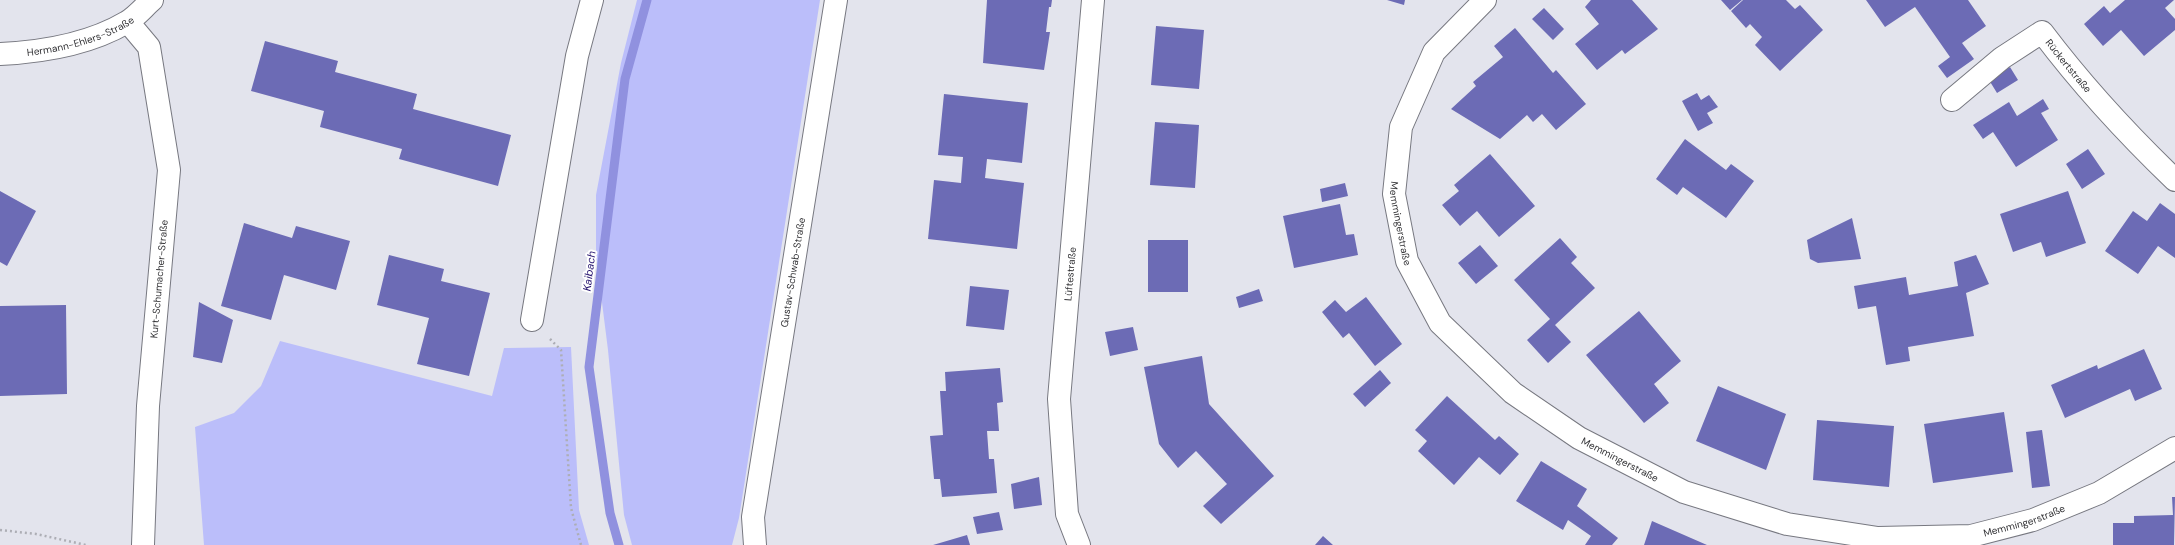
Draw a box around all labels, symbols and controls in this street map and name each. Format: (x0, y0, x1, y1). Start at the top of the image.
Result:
street label: Hermann-Ehlers-Straße (26, 13, 137, 58)
street label: Rückertstraße (2043, 36, 2095, 95)
street label: Memmingerstraße (1387, 181, 1415, 268)
street label: Gustav-Schwab-Straße (777, 216, 808, 328)
street label: Kurt-Schumacher-Straße (147, 219, 171, 339)
street label: Lüftestraße (1061, 246, 1078, 301)
water label: Kaibach (580, 250, 598, 292)
street label: Memmingerstraße (1579, 434, 1661, 485)
street label: Memmingerstraße (1982, 501, 2067, 539)

